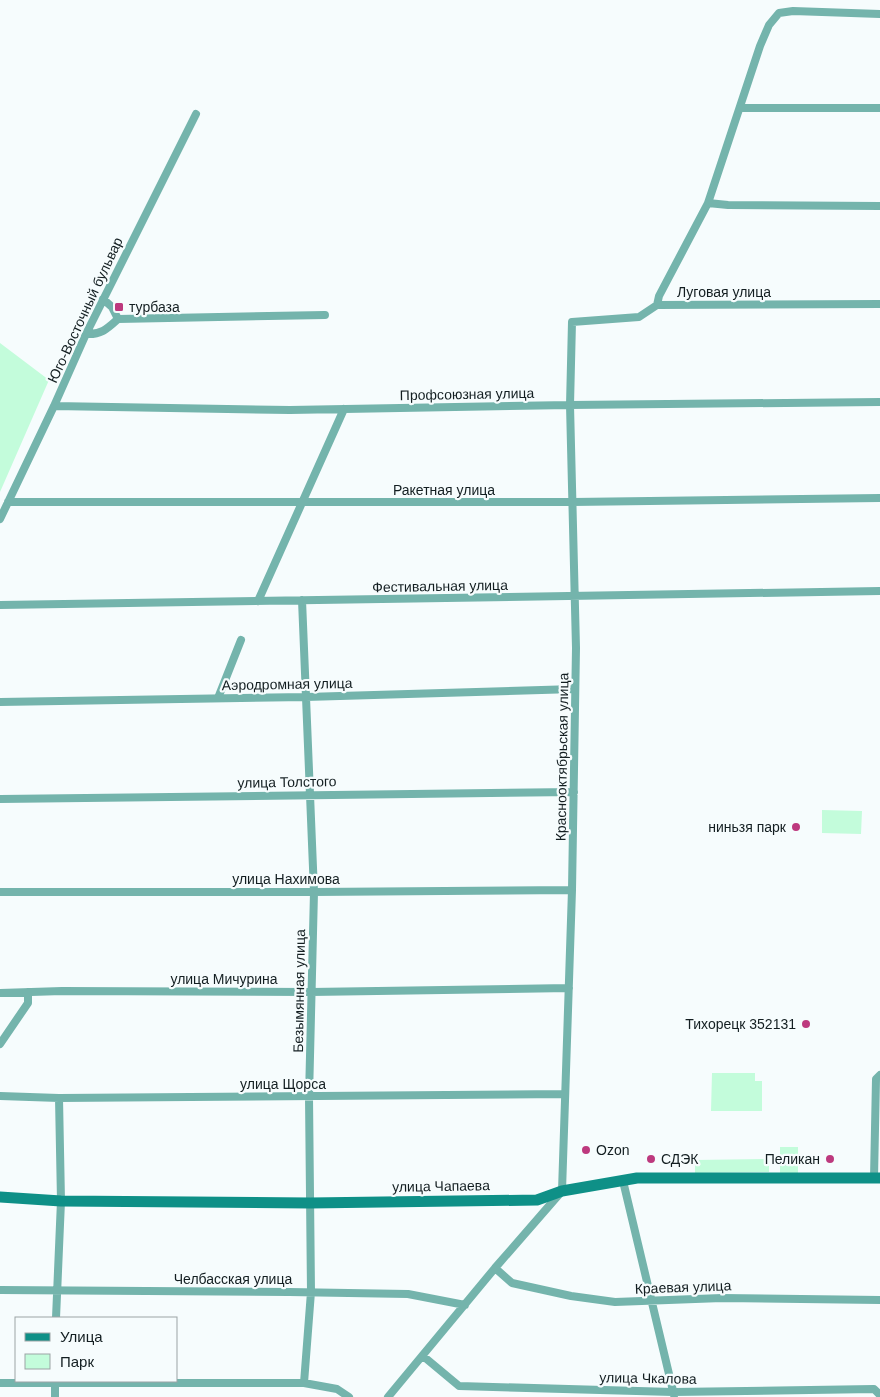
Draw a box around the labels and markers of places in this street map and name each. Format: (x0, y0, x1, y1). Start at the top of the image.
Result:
place label: турбаза (129, 299, 180, 315)
marker: турбаза (113, 301, 125, 313)
place label: ниньзя парк (708, 819, 787, 835)
marker: ниньзя парк (790, 821, 802, 833)
place label: Тихорецк 352131 (685, 1016, 796, 1032)
marker: Тихорецк 352131 (800, 1018, 812, 1030)
place label: Ozon (596, 1142, 629, 1158)
marker: Ozon (580, 1144, 592, 1156)
place label: СДЭК (661, 1151, 699, 1167)
place label: Пеликан (765, 1151, 820, 1167)
marker: СДЭК (645, 1153, 657, 1165)
marker: Пеликан (824, 1153, 836, 1165)

